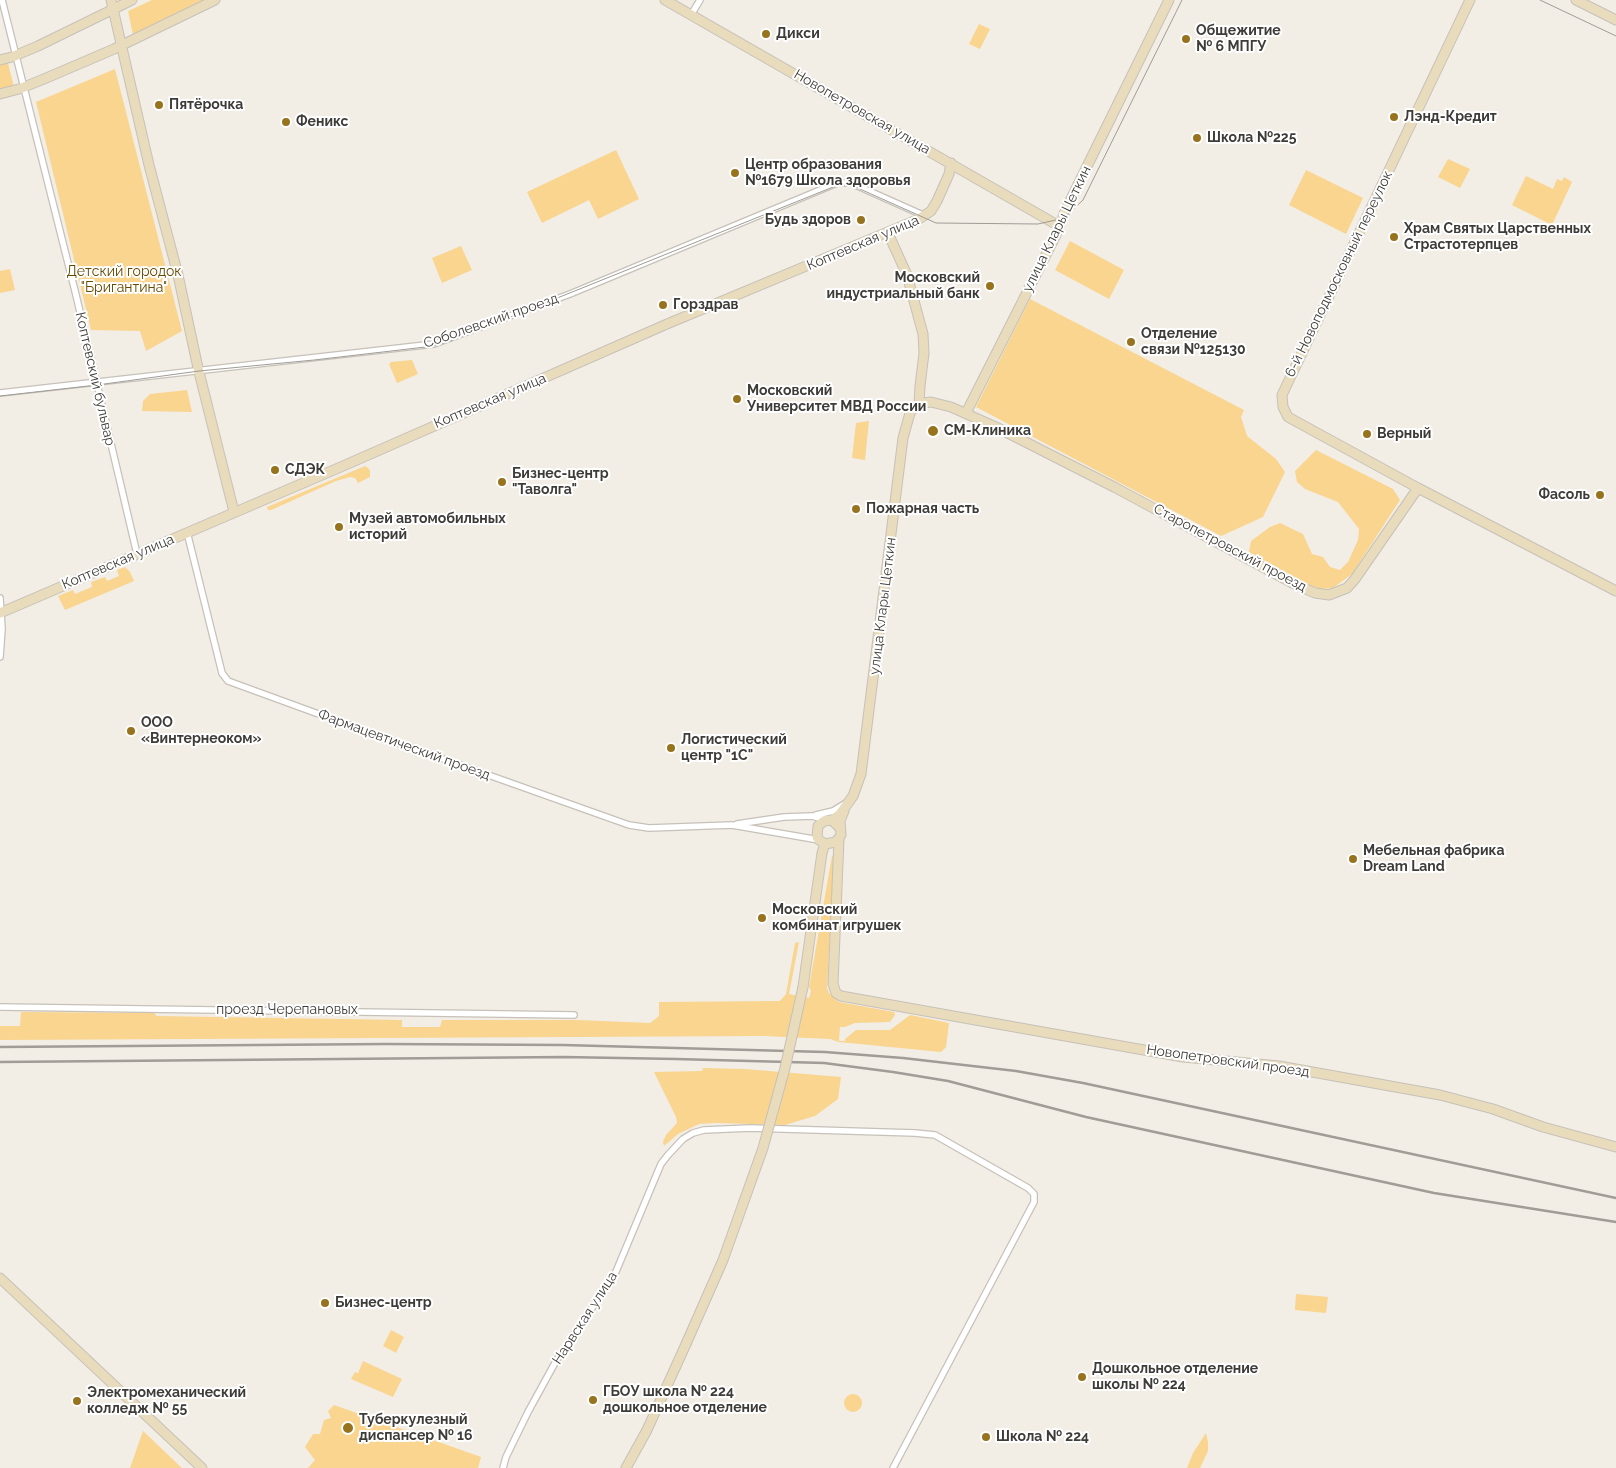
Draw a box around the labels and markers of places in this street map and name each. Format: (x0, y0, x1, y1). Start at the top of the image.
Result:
place label: Общежитие № 6 МПГУ (1196, 23, 1281, 56)
place label: Дикси (776, 26, 820, 42)
marker: Дикси (760, 28, 772, 40)
marker: Общежитие № 6 МПГУ (1180, 33, 1192, 45)
place label: Пятёрочка (169, 97, 243, 113)
marker: Пятёрочка (153, 99, 165, 111)
place label: Лэнд-Кредит (1404, 109, 1497, 125)
marker: Лэнд-Кредит (1388, 111, 1400, 123)
place label: Феникс (296, 114, 348, 130)
marker: Феникс (280, 116, 292, 128)
place label: Школа №225 (1207, 130, 1296, 146)
marker: Школа №225 (1191, 132, 1203, 144)
place label: Центр образования №1679 Школа здоровья (745, 157, 911, 190)
marker: Центр образования №1679 Школа здоровья (729, 167, 741, 179)
place label: Будь здоров (765, 212, 851, 228)
marker: Будь здоров (855, 214, 867, 226)
place label: Храм Святых Царственных Страстотерпцев (1404, 221, 1591, 253)
marker: Храм Святых Царственных Страстотерпцев (1388, 231, 1400, 243)
place label: Московский индустриальный банк (826, 270, 980, 302)
marker: Московский индустриальный банк (984, 280, 996, 292)
place label: Горздрав (673, 297, 739, 313)
marker: Горздрав (657, 299, 669, 311)
place label: Отделение связи №125130 (1141, 326, 1246, 358)
marker: Отделение связи №125130 (1125, 336, 1137, 348)
place label: Московский Университет МВД России (747, 383, 926, 416)
marker: Московский Университет МВД России (731, 393, 743, 405)
place label: СМ-Клиника (944, 423, 1031, 439)
marker: СМ-Клиника (926, 424, 940, 438)
place label: Верный (1377, 426, 1431, 442)
marker: Верный (1361, 428, 1373, 440)
place label: СДЭК (285, 462, 325, 478)
marker: СДЭК (269, 464, 281, 476)
place label: Бизнес-центр "Таволга" (512, 466, 609, 498)
marker: Бизнес-центр "Таволга" (496, 476, 508, 488)
place label: Фасоль (1538, 487, 1590, 503)
marker: Фасоль (1594, 489, 1606, 501)
place label: Пожарная часть (866, 501, 979, 517)
marker: Пожарная часть (850, 503, 862, 515)
place label: Музей автомобильных историй (349, 511, 506, 544)
marker: Музей автомобильных историй (333, 521, 345, 533)
place label: ООО «Винтернеоком» (141, 715, 262, 748)
marker: ООО «Винтернеоком» (125, 725, 137, 737)
place label: Логистический центр "1С" (681, 732, 787, 764)
marker: Логистический центр "1С" (665, 742, 677, 754)
place label: Мебельная фабрика Dream Land (1363, 843, 1504, 876)
marker: Мебельная фабрика Dream Land (1347, 853, 1359, 865)
place label: Московский комбинат игрушек (772, 902, 902, 934)
marker: Московский комбинат игрушек (756, 912, 768, 924)
place label: Бизнес-центр (335, 1295, 432, 1311)
marker: Бизнес-центр (319, 1297, 331, 1309)
place label: Дошкольное отделение школы № 224 (1092, 1361, 1258, 1394)
marker: Дошкольное отделение школы № 224 (1076, 1371, 1088, 1383)
place label: ГБОУ школа № 224 дошкольное отделение (603, 1384, 767, 1416)
place label: Электромеханический колледж № 55 (87, 1385, 246, 1418)
marker: ГБОУ школа № 224 дошкольное отделение (587, 1394, 599, 1406)
marker: Электромеханический колледж № 55 (71, 1395, 83, 1407)
place label: Туберкулезный диспансер № 16 (359, 1412, 472, 1444)
marker: Туберкулезный диспансер № 16 (341, 1421, 355, 1435)
place label: Школа № 224 (996, 1429, 1089, 1445)
marker: Школа № 224 (980, 1431, 992, 1443)

